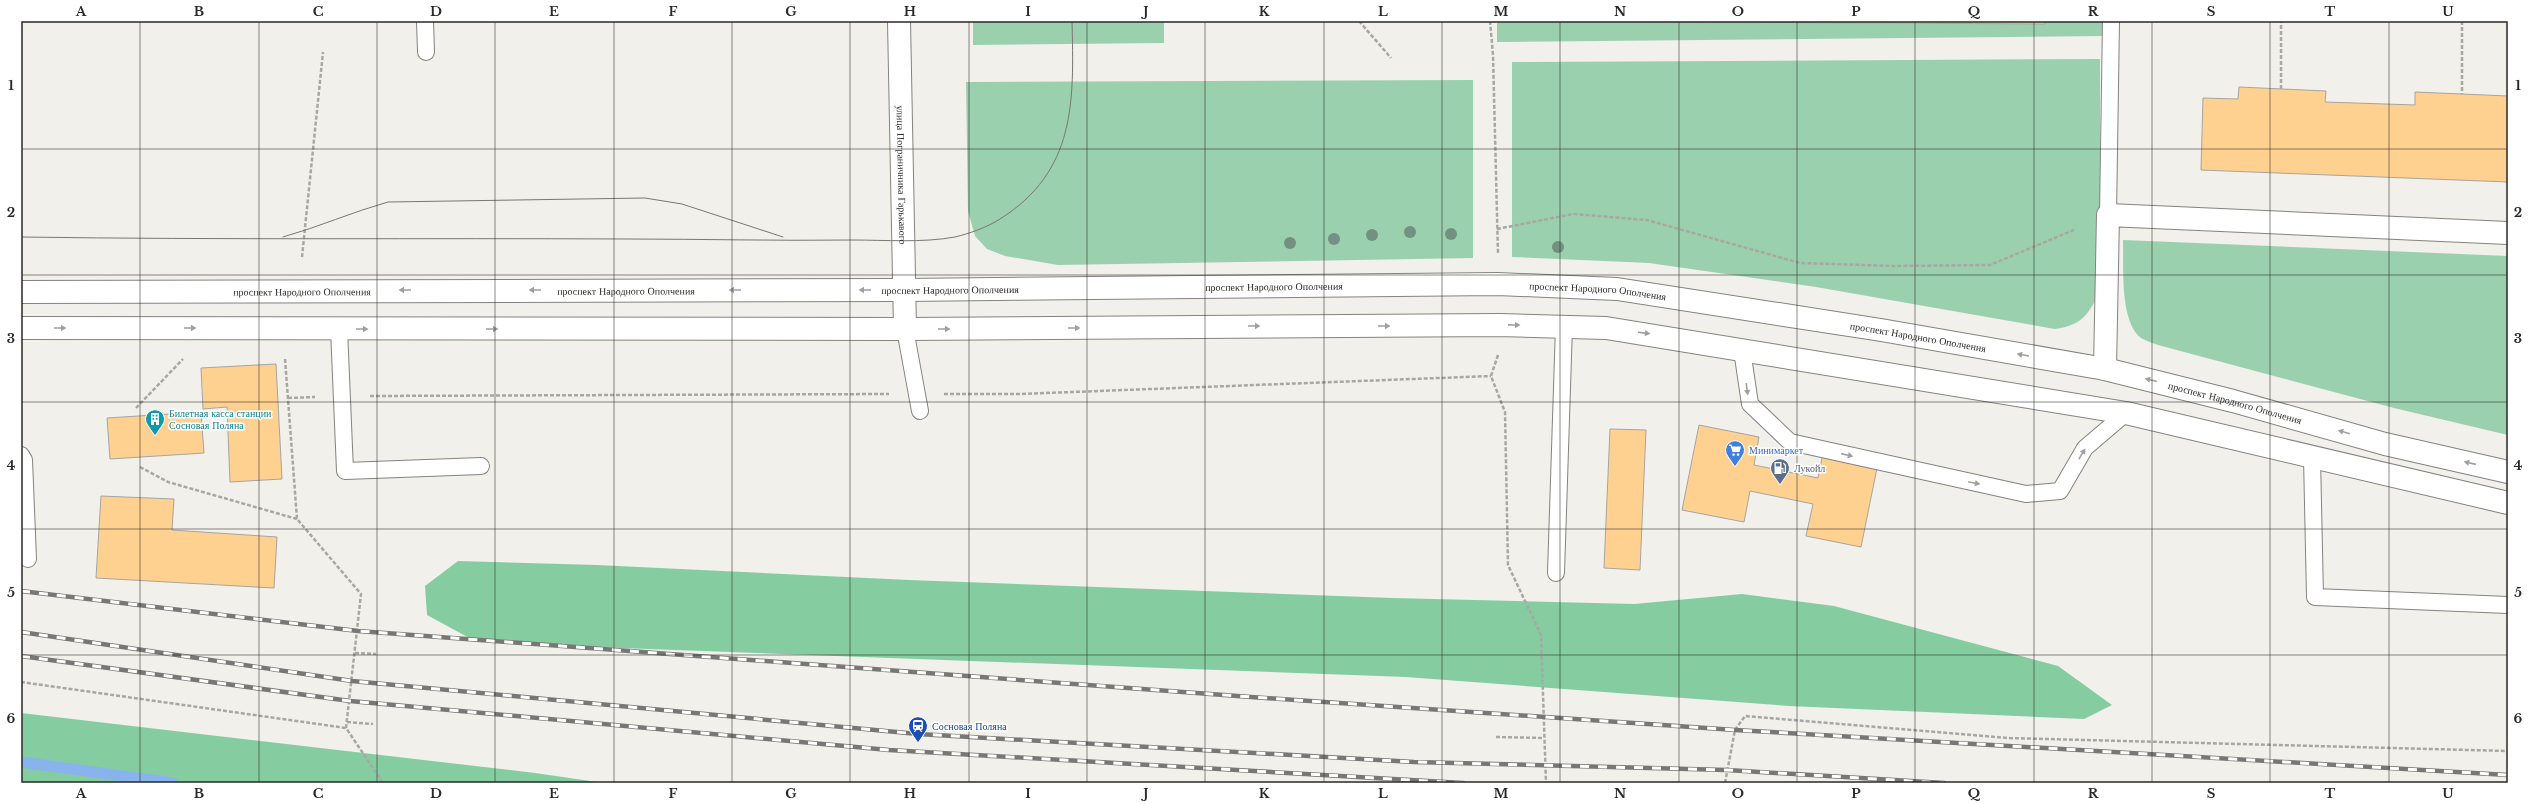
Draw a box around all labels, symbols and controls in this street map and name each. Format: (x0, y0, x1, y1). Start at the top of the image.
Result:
text: A (75, 3, 87, 20)
text: B (194, 3, 204, 20)
text: C (313, 3, 324, 20)
text: D (430, 3, 442, 20)
text: E (549, 3, 559, 20)
text: F (669, 3, 678, 20)
text: G (785, 3, 797, 20)
text: H (904, 3, 916, 20)
text: I (1025, 3, 1031, 20)
text: J (1140, 3, 1149, 20)
text: K (1259, 3, 1270, 20)
text: L (1378, 3, 1388, 20)
text: M (1494, 3, 1509, 20)
text: N (1614, 3, 1626, 20)
text: O (1732, 3, 1744, 20)
text: P (1851, 3, 1861, 20)
text: Q (1968, 3, 1981, 20)
text: R (2088, 3, 2100, 20)
text: S (2207, 3, 2216, 20)
text: T (2325, 3, 2336, 20)
text: U (2442, 3, 2454, 20)
text: 1 (8, 77, 14, 94)
text: 1 (2515, 77, 2521, 94)
street label: улица Пограничника Гарькавого (894, 105, 910, 245)
text: 2 (7, 204, 15, 221)
text: 2 (2514, 204, 2522, 221)
street label: проспект Народного Ополчения (1205, 279, 1343, 293)
street label: проспект Народного Ополчения (1529, 279, 1668, 303)
street label: проспект Народного Ополчения (881, 282, 1019, 297)
street label: проспект Народного Ополчения (557, 284, 695, 297)
street label: проспект Народного Ополчения (233, 285, 371, 298)
one-way arrow (398, 287, 411, 293)
one-way arrow (528, 287, 541, 293)
one-way arrow (728, 287, 741, 293)
one-way arrow (858, 287, 871, 293)
street label: проспект Народного Ополчения (1849, 319, 1987, 355)
one-way arrow (1378, 322, 1390, 329)
one-way arrow (1508, 322, 1521, 328)
one-way arrow (1248, 323, 1261, 329)
one-way arrow (54, 325, 67, 331)
one-way arrow (184, 325, 197, 331)
one-way arrow (1068, 325, 1081, 331)
one-way arrow (356, 326, 369, 332)
one-way arrow (486, 326, 499, 332)
one-way arrow (938, 326, 951, 332)
text: 3 (7, 330, 15, 347)
one-way arrow (1638, 330, 1650, 336)
text: 3 (2514, 330, 2522, 347)
one-way arrow (2017, 352, 2029, 358)
one-way arrow (2144, 377, 2157, 383)
street label: проспект Народного Ополчения (2167, 379, 2304, 427)
one-way arrow (1744, 382, 1750, 395)
place label: Билетная касса станции Сосновая Поляна (169, 407, 272, 432)
building icon: Билетная касса станции Сосновая Поляна (144, 408, 166, 436)
one-way arrow (2337, 429, 2349, 435)
supermarket icon: Минимаркет (1724, 439, 1746, 467)
place label: Минимаркет (1749, 444, 1804, 457)
one-way arrow (2078, 449, 2086, 459)
one-way arrow (1841, 453, 1854, 459)
text: 4 (7, 457, 16, 474)
fuel station icon: Лукойл (1769, 457, 1791, 485)
text: 4 (2514, 457, 2523, 474)
one-way arrow (2464, 460, 2476, 466)
place label: Лукойл (1794, 462, 1825, 475)
one-way arrow (1968, 481, 1981, 487)
text: 5 (7, 584, 15, 601)
text: 5 (2514, 584, 2522, 601)
text: 6 (7, 710, 16, 727)
text: 6 (2514, 710, 2523, 727)
station icon: Сосновая Поляна (907, 715, 929, 743)
place label: Сосновая Поляна (932, 720, 1007, 733)
text: A (75, 785, 87, 802)
text: B (194, 785, 204, 802)
text: C (313, 785, 324, 802)
text: D (430, 785, 442, 802)
text: E (549, 785, 559, 802)
text: F (669, 785, 678, 802)
text: G (785, 785, 797, 802)
text: H (904, 785, 916, 802)
text: I (1025, 785, 1031, 802)
text: J (1140, 785, 1149, 802)
text: K (1259, 785, 1270, 802)
text: L (1378, 785, 1388, 802)
text: M (1494, 785, 1509, 802)
text: N (1614, 785, 1626, 802)
text: O (1732, 785, 1744, 802)
text: P (1851, 785, 1861, 802)
text: Q (1968, 785, 1981, 802)
text: R (2088, 785, 2100, 802)
text: S (2207, 785, 2216, 802)
text: T (2325, 785, 2336, 802)
text: U (2442, 785, 2454, 802)

